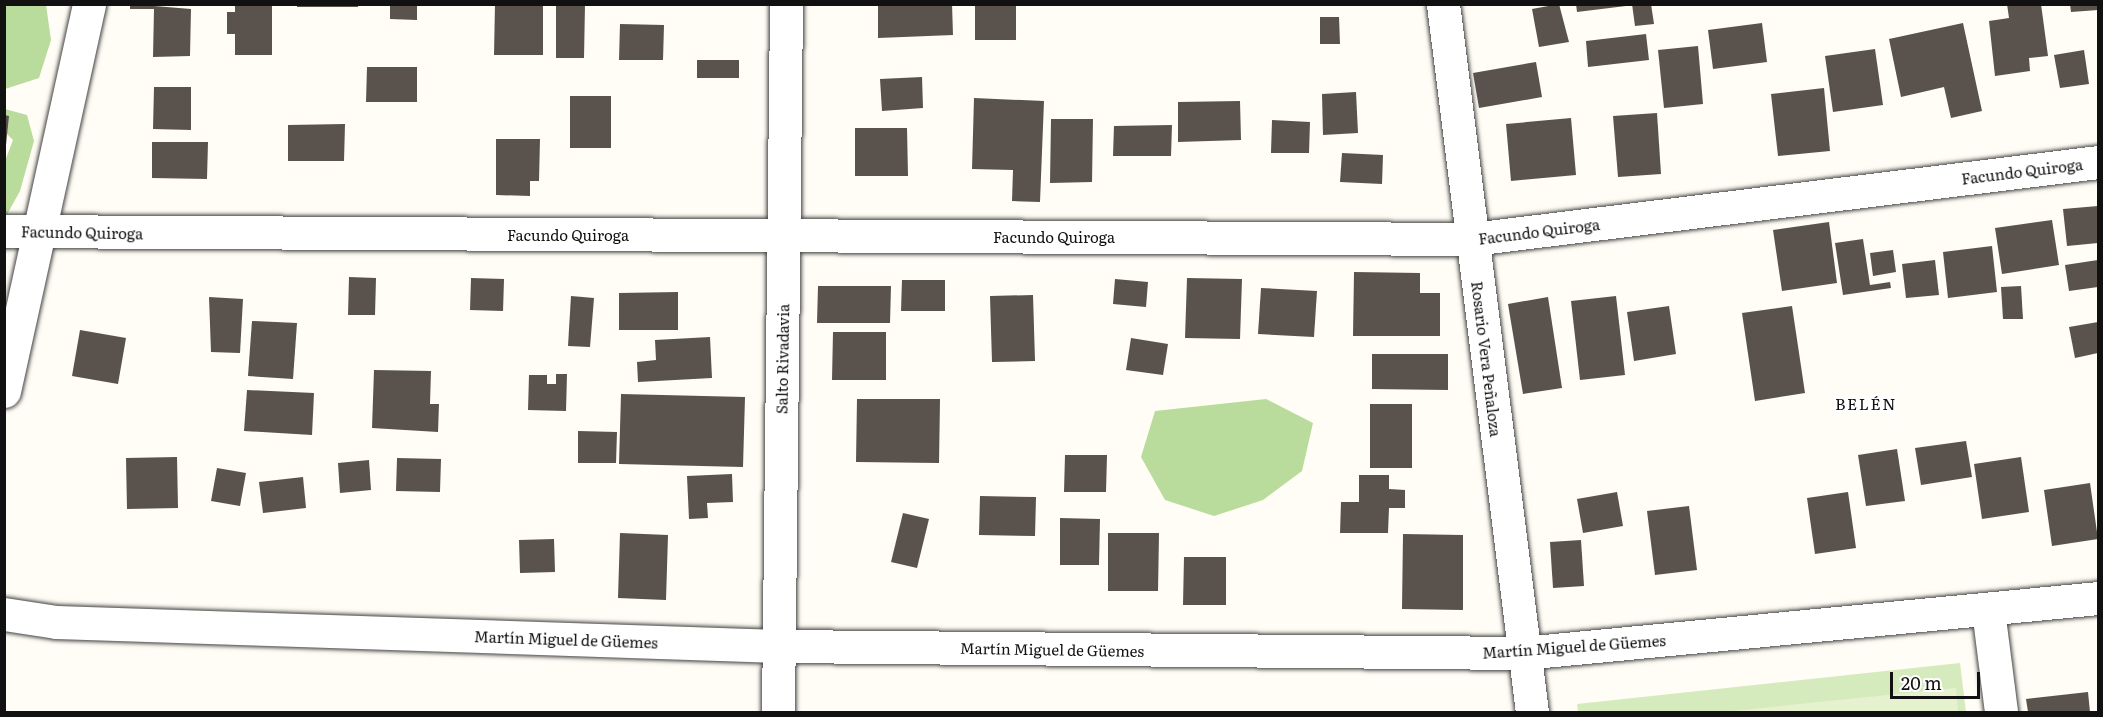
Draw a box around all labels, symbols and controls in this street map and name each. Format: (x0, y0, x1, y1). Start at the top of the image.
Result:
street label: Facundo Quiroga (1960, 155, 2084, 187)
street label: Facundo Quiroga (1477, 215, 1601, 247)
street label: Facundo Quiroga (21, 222, 143, 242)
street label: Facundo Quiroga (507, 226, 629, 244)
street label: Facundo Quiroga (993, 228, 1115, 246)
street label: Rosario Vera Peñaloza (1469, 280, 1505, 438)
street label: Salto Rivadavia (772, 304, 792, 414)
district label: BELÉN (1835, 393, 1897, 413)
street label: Martín Miguel de Güemes (474, 627, 658, 651)
street label: Martín Miguel de Güemes (1482, 631, 1666, 661)
street label: Martín Miguel de Güemes (960, 638, 1144, 660)
scale bar (1893, 660, 1983, 698)
text: 20 m (1901, 669, 1942, 696)

